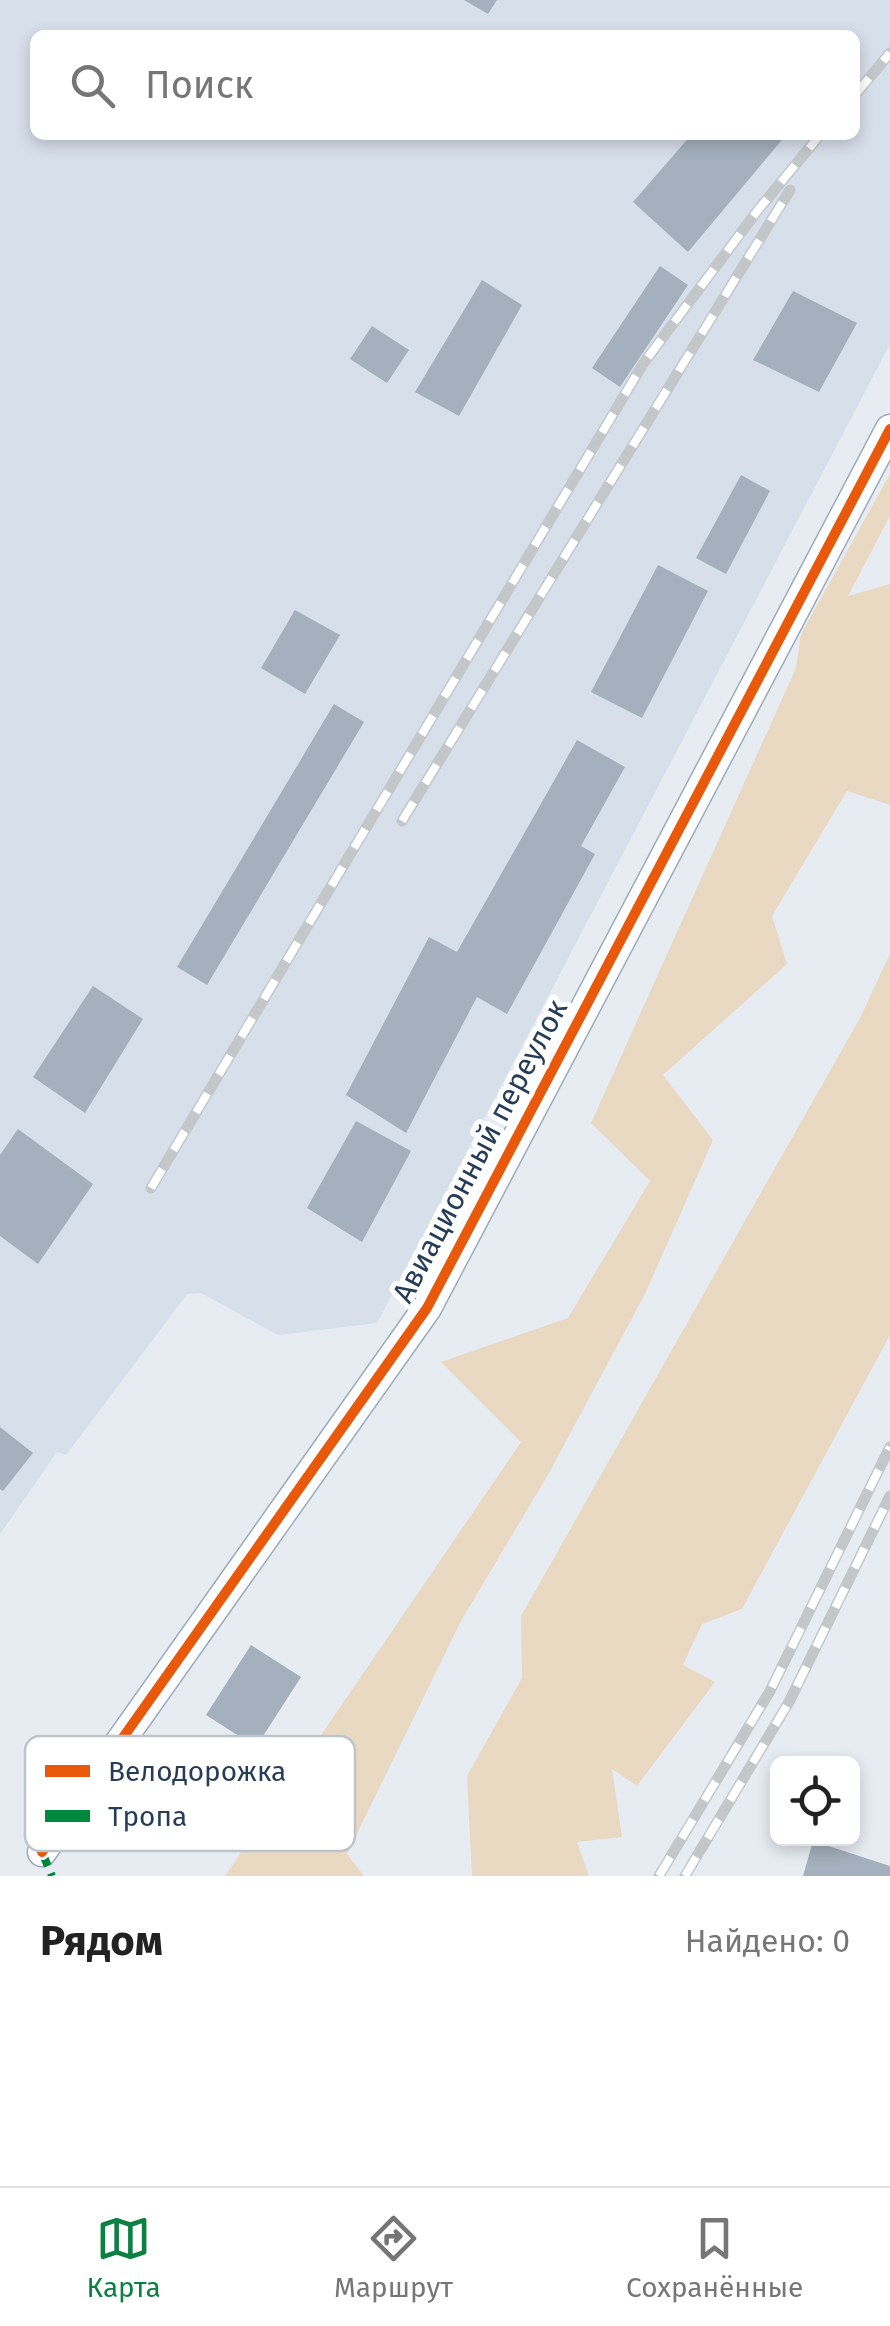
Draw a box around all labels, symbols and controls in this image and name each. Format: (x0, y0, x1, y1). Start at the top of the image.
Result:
search box (30, 30, 860, 140)
icon: search (65, 58, 120, 113)
text: Поиск (145, 62, 254, 108)
street label: Авиационный переулок (385, 993, 575, 1309)
legend (25, 1736, 355, 1851)
text: Велодорожка (108, 1755, 286, 1788)
map controls (770, 1756, 860, 1846)
button: locate (770, 1756, 860, 1846)
text: Тропа (108, 1800, 187, 1833)
text: Рядом (40, 1916, 163, 1966)
text: Найдено: 0 (685, 1922, 850, 1960)
tab: Карта (87, 2211, 161, 2304)
tab: Маршрут (334, 2211, 453, 2304)
tab: Сохранённые (626, 2211, 803, 2304)

